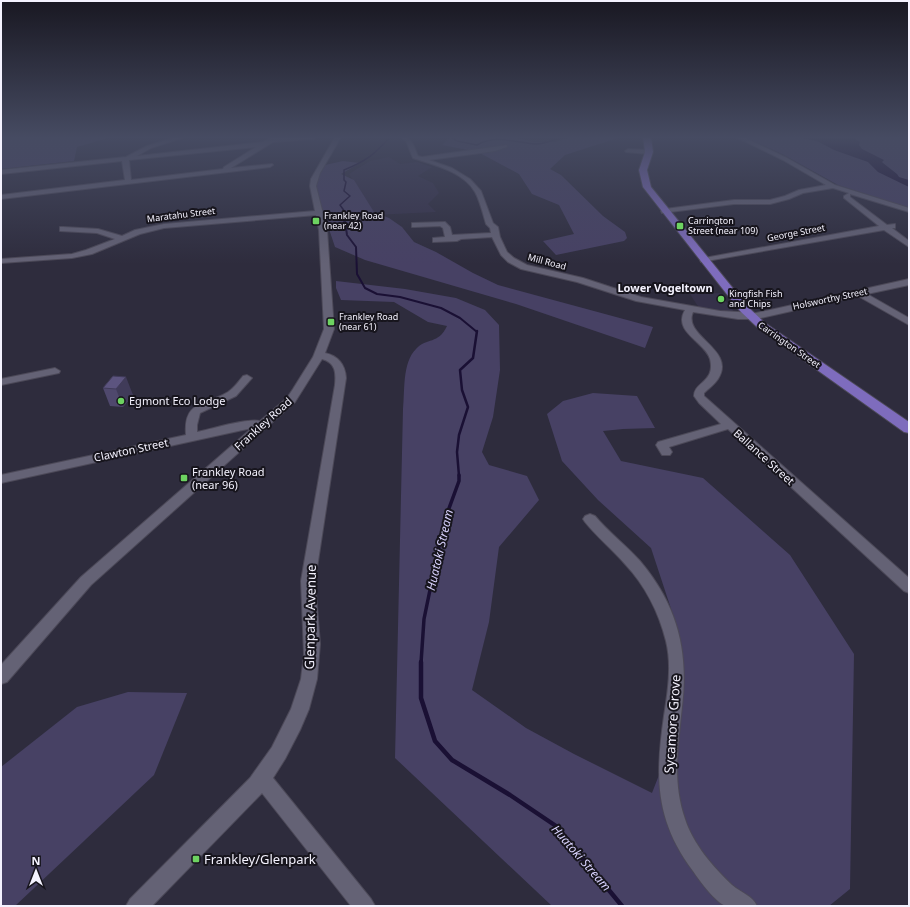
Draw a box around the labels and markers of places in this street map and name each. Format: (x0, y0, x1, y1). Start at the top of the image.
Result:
place label: Frankley Road (near 42) (324, 209, 383, 232)
place label: Carrington Street (near 109) (688, 214, 758, 237)
marker: Frankley Road (near 42) (311, 216, 321, 226)
marker: Carrington Street (near 109) (675, 221, 685, 231)
place label: Kingfish Fish and Chips (729, 287, 783, 310)
marker: Kingfish Fish and Chips (716, 294, 726, 304)
place label: Frankley Road (near 61) (339, 310, 398, 333)
marker: Frankley Road (near 61) (326, 317, 336, 327)
place label: Egmont Eco Lodge (129, 393, 226, 408)
marker: Egmont Eco Lodge (116, 396, 126, 406)
place label: Frankley Road (near 96) (192, 464, 265, 492)
marker: Frankley Road (near 96) (179, 473, 189, 483)
place label: Frankley/Glenpark (204, 850, 316, 868)
marker: Frankley/Glenpark (191, 854, 201, 864)

